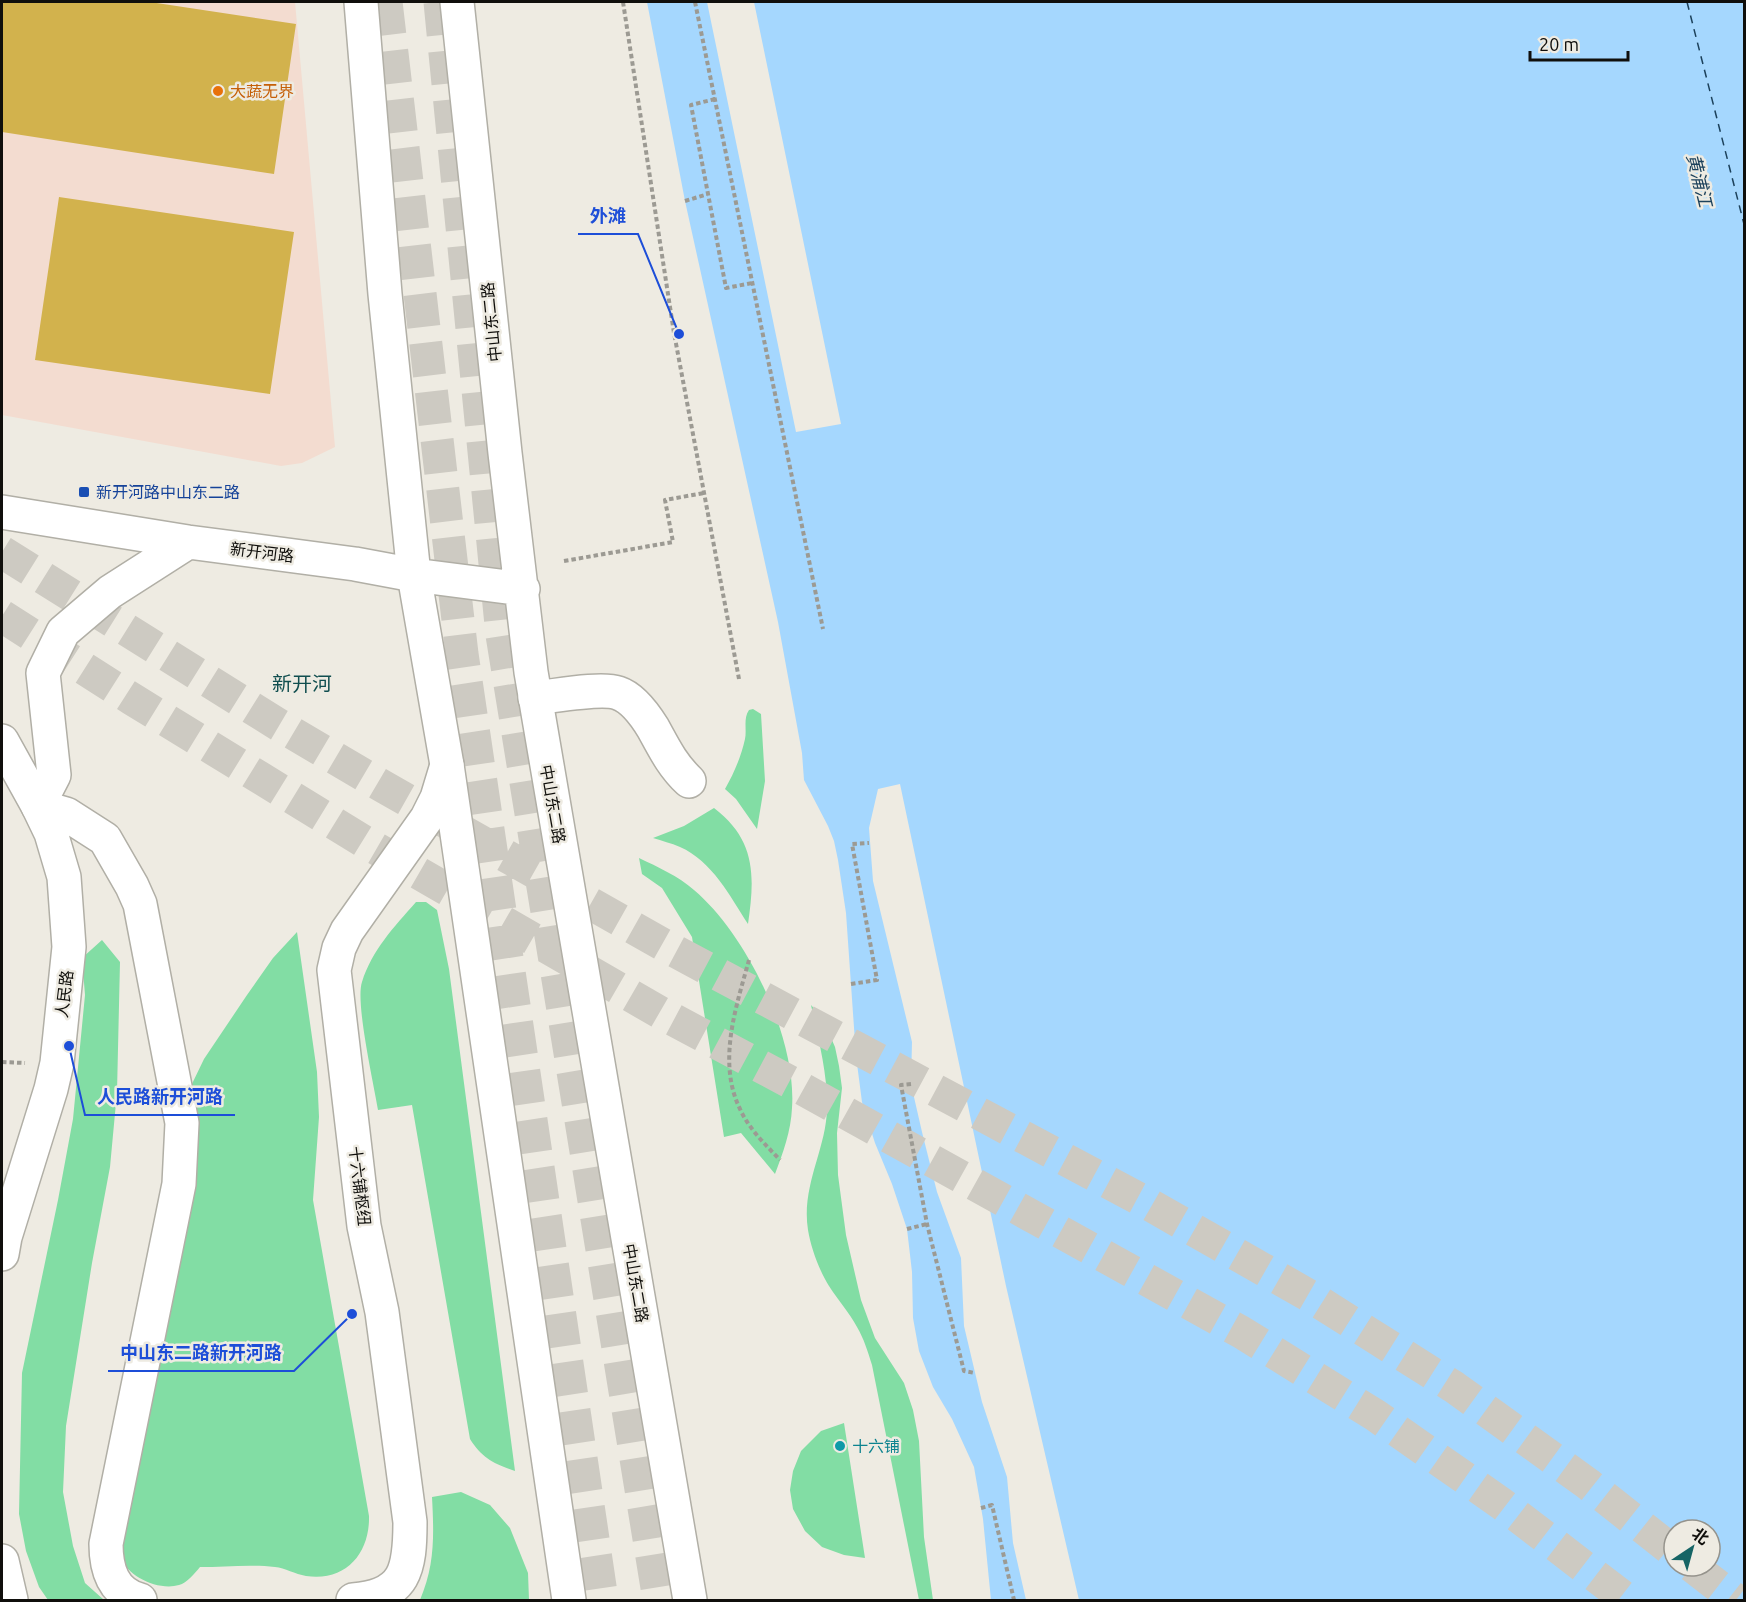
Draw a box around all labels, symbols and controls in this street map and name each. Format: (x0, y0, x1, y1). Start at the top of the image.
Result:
scale bar (1530, 24, 1628, 62)
text: 20 m (1539, 34, 1579, 54)
place label: 大蔬无界 (230, 82, 294, 100)
marker: 大蔬无界 (211, 84, 225, 98)
water label: 黄浦江 (1684, 151, 1717, 211)
callout: 外滩 (578, 198, 638, 234)
text: 外滩 (590, 205, 626, 225)
street label: 中山东二路 (478, 281, 504, 363)
place label: 新开河路中山东二路 (96, 483, 240, 501)
marker: 新开河路中山东二路 (77, 485, 91, 499)
street label: 新开河路 (229, 539, 295, 565)
district label: 新开河 (272, 672, 332, 695)
street label: 中山东二路 (537, 763, 569, 845)
street label: 人民路 (52, 969, 76, 1019)
callout: 人民路新开河路 (85, 1079, 235, 1115)
text: 人民路新开河路 (97, 1086, 223, 1106)
street label: 十六铺枢纽 (346, 1145, 374, 1227)
street label: 中山东二路 (620, 1242, 652, 1324)
callout: 中山东二路新开河路 (108, 1335, 294, 1371)
text: 中山东二路新开河路 (120, 1342, 282, 1362)
place label: 十六铺 (852, 1437, 900, 1455)
marker: 十六铺 (833, 1439, 847, 1453)
north arrow (1662, 1518, 1722, 1578)
text: 北 (1689, 1524, 1713, 1548)

